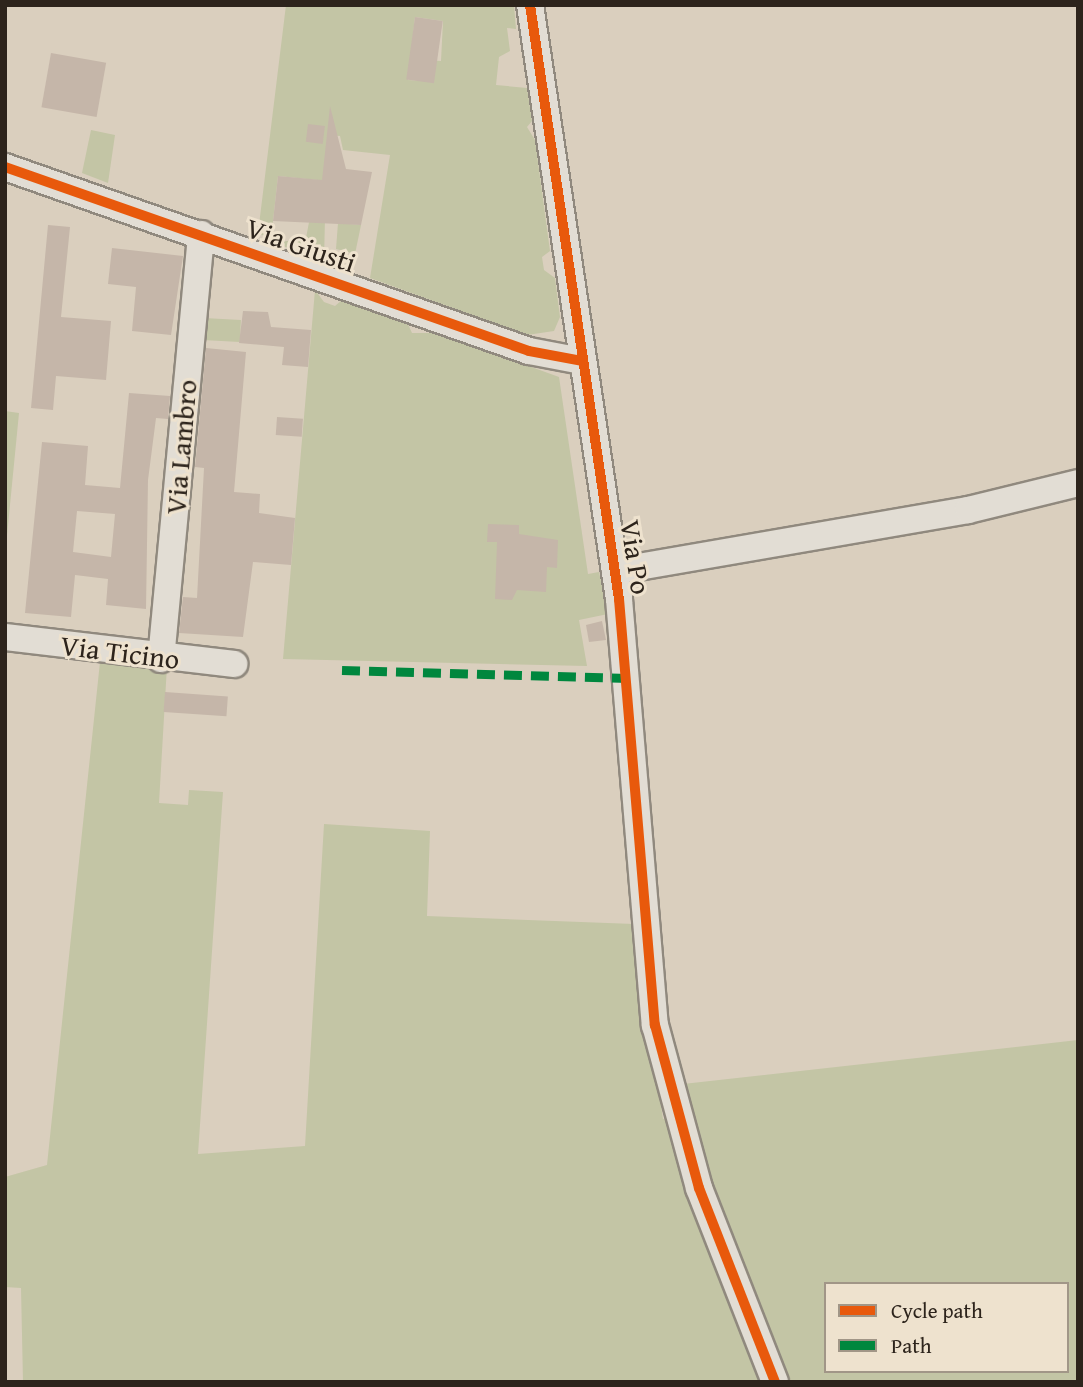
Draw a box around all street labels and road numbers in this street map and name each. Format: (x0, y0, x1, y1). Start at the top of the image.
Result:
street label: Via Giusti (242, 211, 360, 279)
street label: Via Lambro (158, 378, 204, 516)
street label: Via Po (614, 517, 658, 597)
street label: Via Ticino (59, 628, 181, 676)

